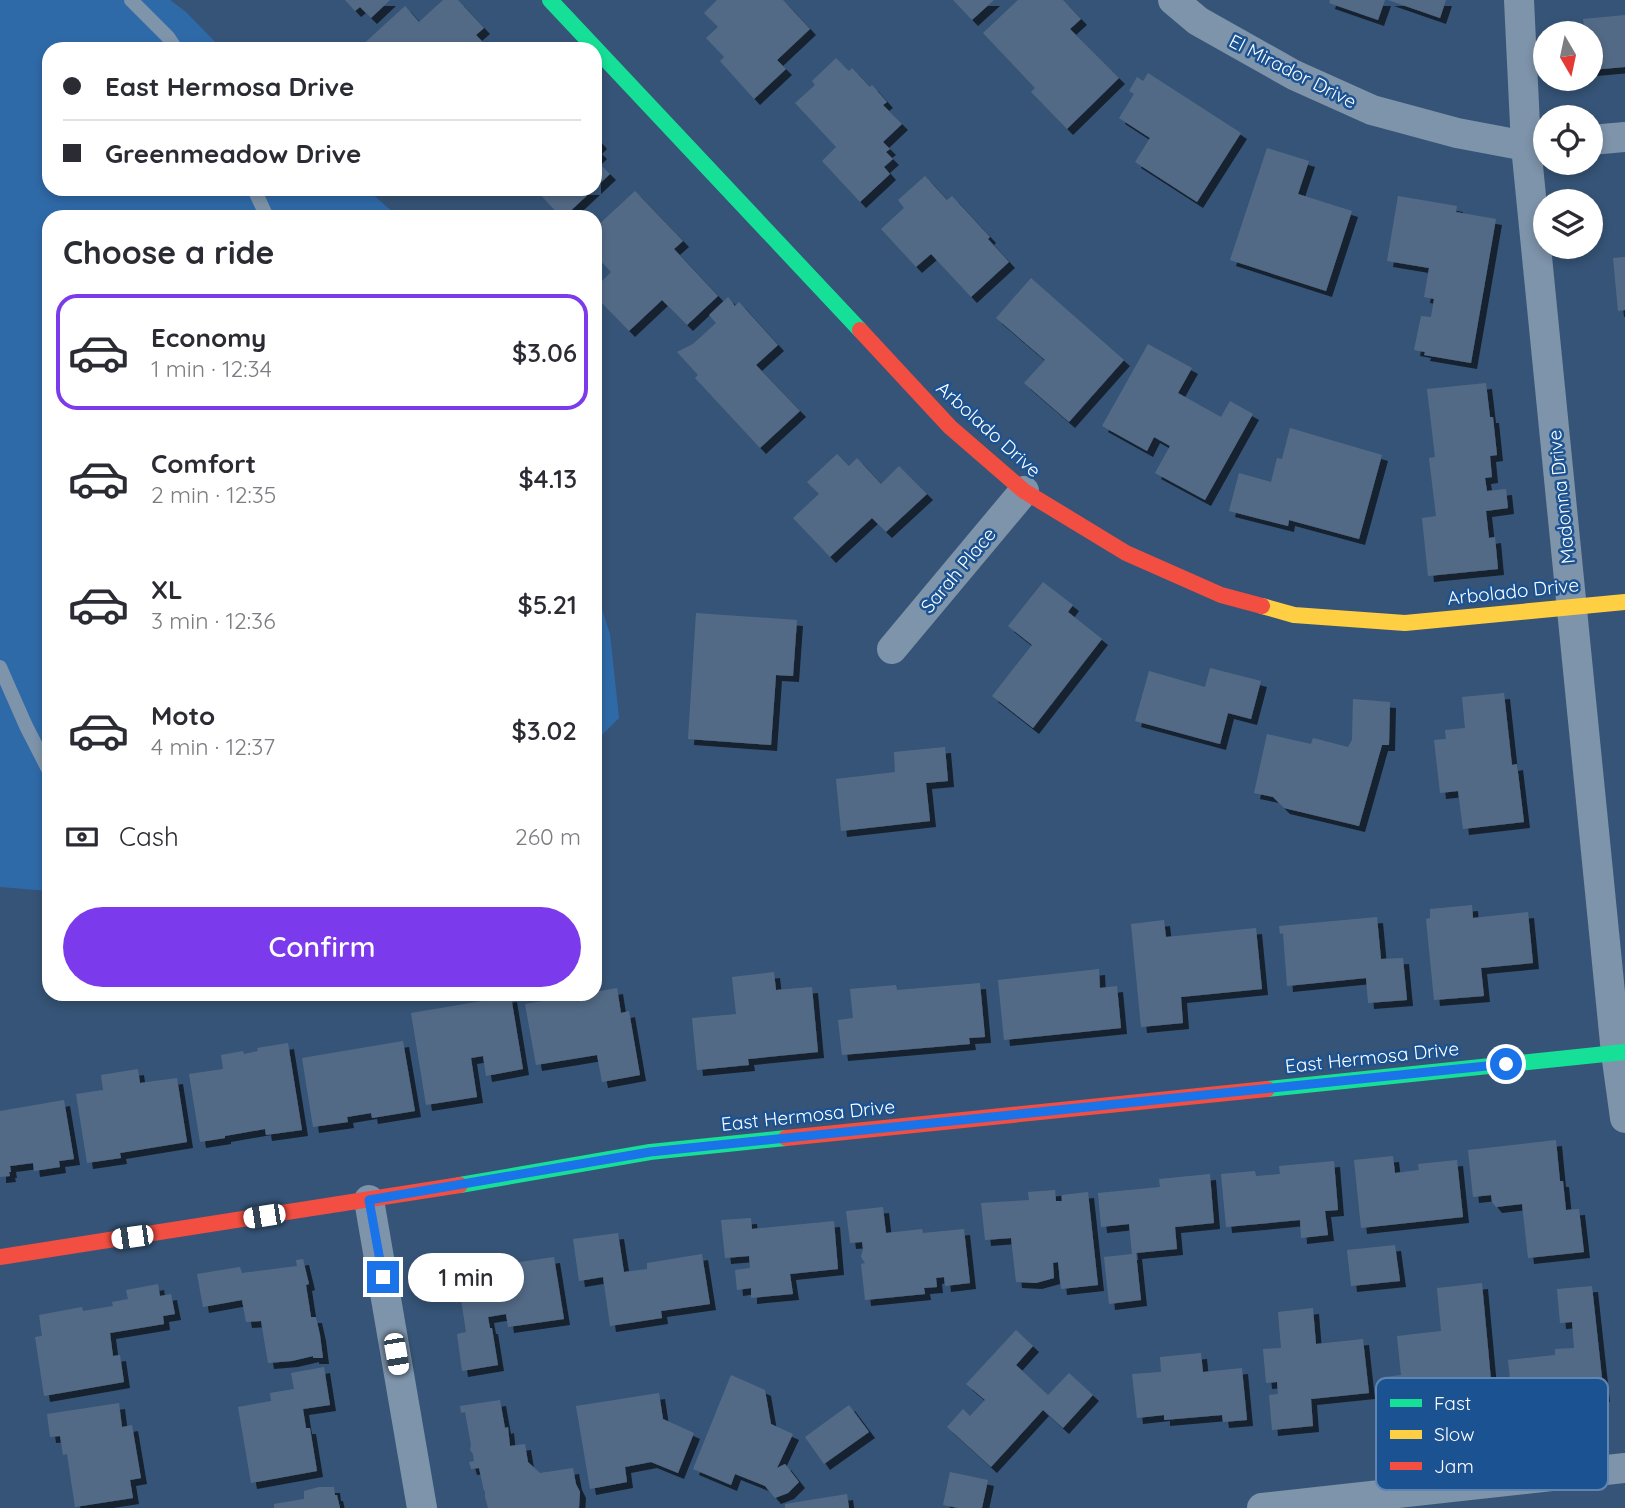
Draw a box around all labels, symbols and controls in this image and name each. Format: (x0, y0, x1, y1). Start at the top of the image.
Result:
north arrow (1533, 21, 1603, 91)
map controls (1533, 21, 1603, 259)
street label: El Mirador Drive (1225, 29, 1361, 113)
text: East Hermosa Drive (105, 70, 354, 103)
button: locate (1533, 105, 1603, 175)
text: Greenmeadow Drive (105, 137, 361, 170)
button: layers (1533, 189, 1603, 259)
text: Choose a ride (63, 232, 275, 272)
icon: car (67, 321, 130, 384)
text: Economy (151, 321, 266, 354)
text: $3.06 (512, 336, 577, 369)
text: 1 min · 12:34 (151, 354, 272, 383)
street label: Arbolado Drive (932, 376, 1046, 482)
street label: Madonna Drive (1542, 429, 1580, 565)
icon: car (67, 447, 130, 510)
text: Comfort (151, 447, 256, 480)
text: $4.13 (519, 462, 577, 495)
text: 2 min · 12:35 (151, 480, 276, 509)
street label: Sarah Place (915, 522, 1001, 618)
street label: Arbolado Drive (1446, 572, 1580, 610)
icon: car (67, 573, 130, 636)
text: XL (151, 573, 183, 606)
text: $5.21 (517, 588, 577, 621)
text: 3 min · 12:36 (151, 606, 276, 635)
icon: car (67, 699, 130, 762)
text: Moto (151, 699, 215, 732)
text: $3.02 (512, 714, 577, 747)
text: 4 min · 12:37 (151, 732, 275, 761)
icon: cash (63, 818, 101, 856)
text: Cash (119, 820, 179, 853)
text: 260 m (515, 822, 581, 851)
button: Confirm (63, 907, 581, 987)
street label: East Hermosa Drive (1284, 1036, 1460, 1078)
route start (1490, 1048, 1522, 1080)
street label: East Hermosa Drive (720, 1094, 896, 1136)
car (242, 1202, 287, 1230)
car (110, 1224, 155, 1250)
callout: 1 min (408, 1252, 523, 1302)
route end (367, 1261, 399, 1293)
text: 1 min (438, 1263, 494, 1292)
car (383, 1331, 410, 1377)
legend (1376, 1378, 1608, 1490)
text: Fast (1434, 1391, 1471, 1415)
text: Slow (1434, 1422, 1475, 1446)
text: Jam (1434, 1454, 1474, 1478)

